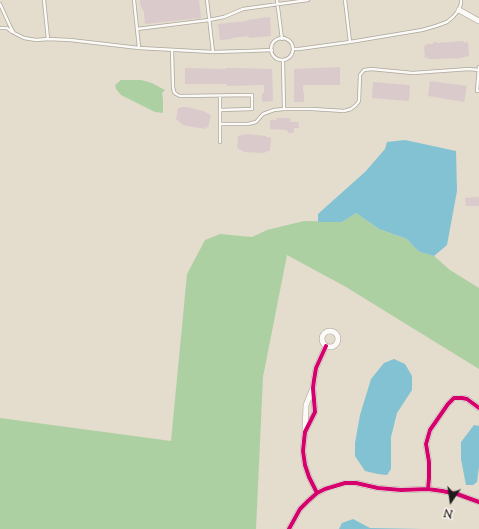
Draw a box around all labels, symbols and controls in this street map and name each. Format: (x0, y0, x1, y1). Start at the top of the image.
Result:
north arrow (431, 481, 471, 521)
text: N (442, 504, 454, 521)

